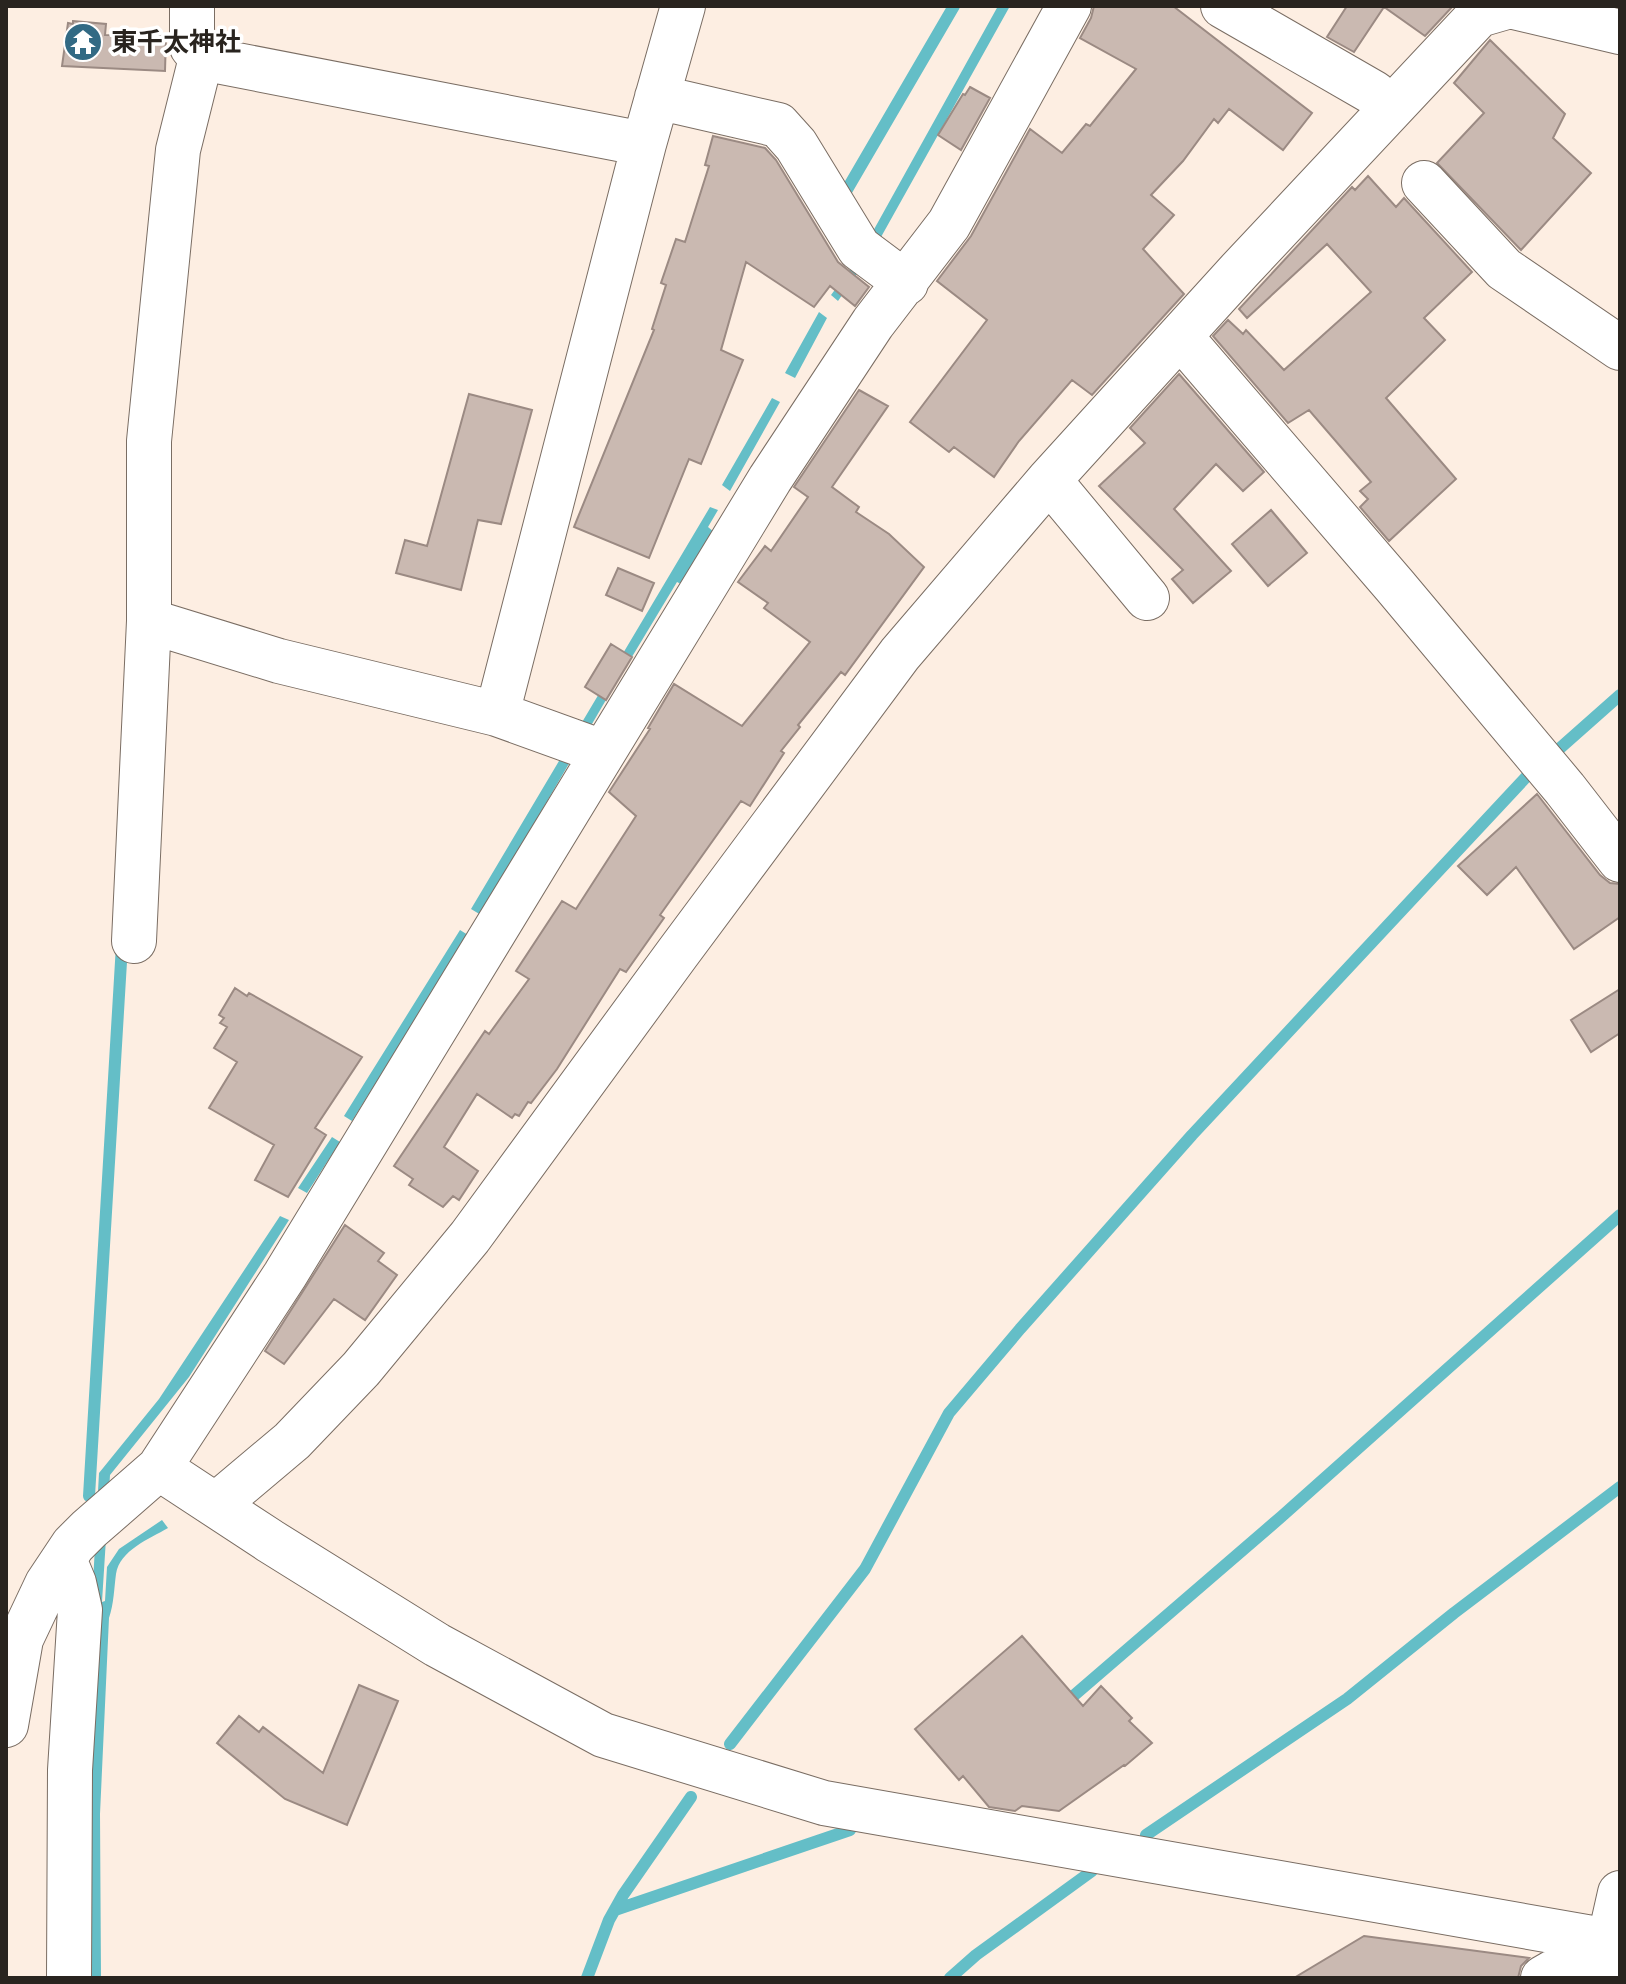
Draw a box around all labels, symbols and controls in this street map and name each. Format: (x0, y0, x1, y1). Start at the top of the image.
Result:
temple icon: 東千太神社 (62, 21, 104, 63)
place label: 東千太神社 (111, 24, 241, 58)

